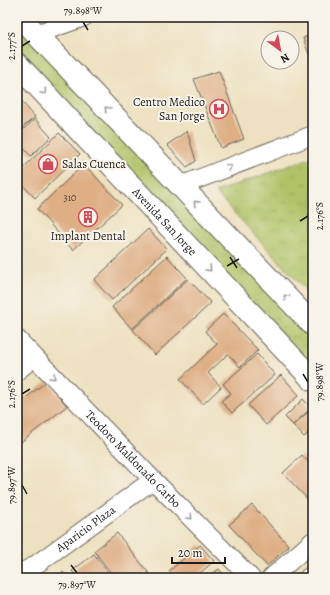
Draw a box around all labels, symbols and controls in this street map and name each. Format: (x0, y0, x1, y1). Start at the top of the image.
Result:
text: 79.898°W (64, 4, 103, 17)
north arrow (260, 30, 300, 70)
text: 2.177°S (5, 32, 18, 60)
text: N (278, 50, 292, 67)
one-way arrow (39, 87, 47, 95)
place label: Centro Medico San Jorge (133, 94, 205, 124)
hospital icon: Centro Medico San Jorge (208, 98, 230, 120)
one-way arrow (104, 106, 111, 113)
shop icon: Salas Cuenca (37, 153, 59, 175)
place label: Salas Cuenca (62, 156, 126, 172)
one-way arrow (226, 163, 233, 171)
street label: Avenida San Jorge (128, 183, 201, 259)
house number: 310 (64, 191, 76, 204)
one-way arrow (193, 200, 201, 208)
text: 2.176°S (313, 202, 326, 230)
building icon: Implant Dental (77, 206, 99, 228)
place label: Implant Dental (51, 228, 125, 244)
one-way arrow (204, 264, 212, 272)
one-way arrow (283, 294, 291, 302)
text: 79.898°W (313, 362, 326, 401)
one-way arrow (49, 372, 56, 380)
text: 2.176°S (5, 380, 18, 408)
street label: Teodoro Maldonado Carbo (82, 407, 184, 511)
text: 79.897°W (5, 465, 18, 504)
street label: Aparicio Plaza (52, 501, 119, 556)
one-way arrow (185, 512, 193, 520)
scale bar (172, 539, 225, 565)
text: 20 m (178, 545, 202, 561)
text: 79.897°W (58, 578, 97, 591)

